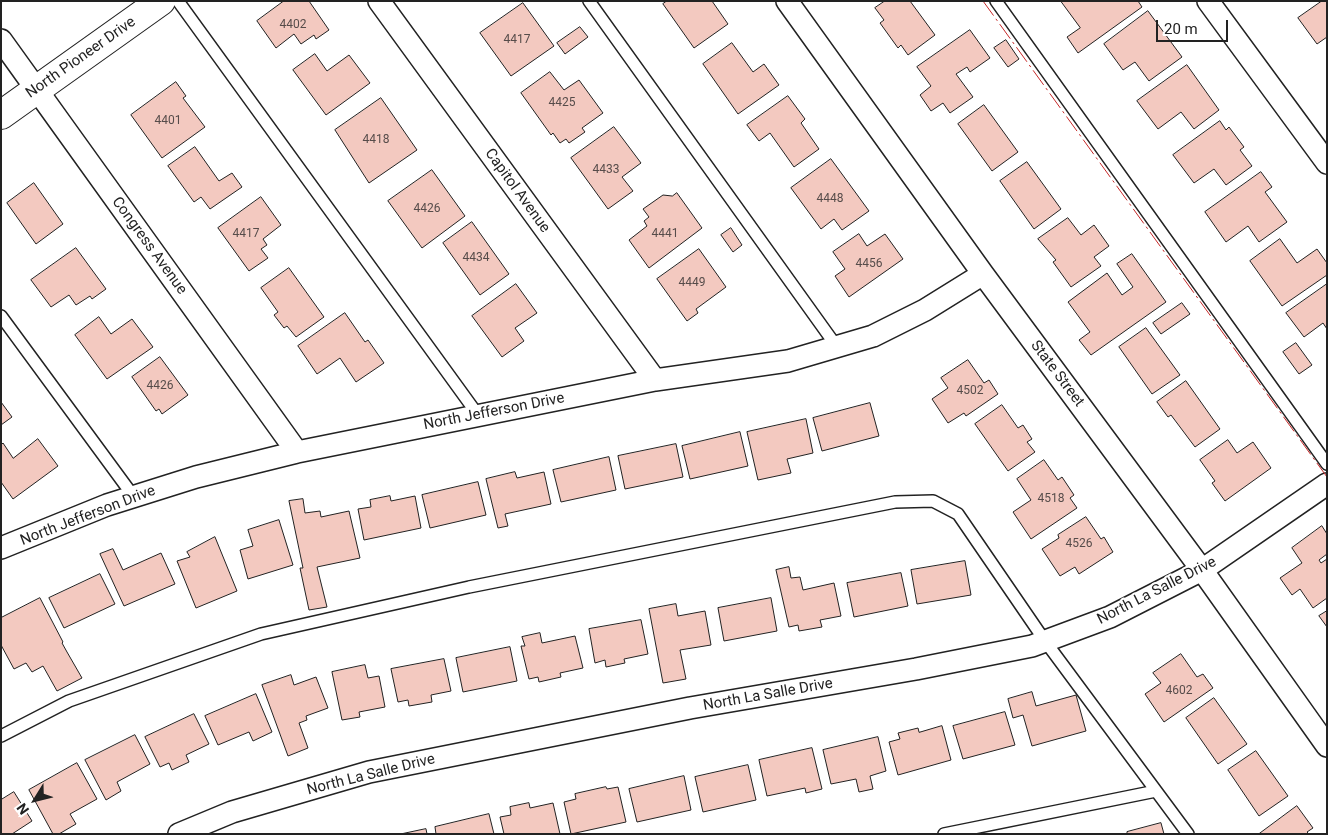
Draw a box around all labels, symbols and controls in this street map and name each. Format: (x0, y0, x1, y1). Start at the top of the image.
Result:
scale bar (1158, 10, 1230, 42)
street label: North Pioneer Drive (23, 13, 139, 103)
house number: 4402 (280, 18, 306, 32)
text: 20 m (1164, 20, 1198, 38)
house number: 4417 (504, 33, 530, 47)
house number: 4425 (549, 96, 575, 110)
house number: 4401 (155, 114, 181, 128)
house number: 4418 (363, 133, 389, 147)
street label: Capitol Avenue (480, 145, 554, 237)
house number: 4433 (593, 163, 619, 177)
house number: 4448 (817, 192, 843, 206)
street label: Congress Avenue (108, 194, 190, 298)
house number: 4426 (414, 202, 440, 216)
house number: 4417 (233, 227, 259, 241)
house number: 4441 (652, 227, 678, 241)
house number: 4434 (463, 251, 489, 265)
house number: 4456 (856, 257, 882, 271)
house number: 4449 (679, 276, 705, 290)
street label: State Street (1026, 337, 1088, 411)
house number: 4426 (147, 379, 173, 393)
house number: 4502 (957, 384, 983, 398)
street label: North Jefferson Drive (422, 390, 566, 434)
street label: North Jefferson Drive (18, 482, 158, 550)
house number: 4518 (1038, 492, 1064, 506)
house number: 4526 (1066, 537, 1092, 551)
street label: North La Salle Drive (1094, 553, 1220, 629)
street label: North La Salle Drive (702, 675, 834, 715)
house number: 4602 (1166, 684, 1192, 698)
street label: North La Salle Drive (305, 750, 437, 800)
north arrow (10, 775, 60, 825)
text: N (13, 800, 32, 818)

